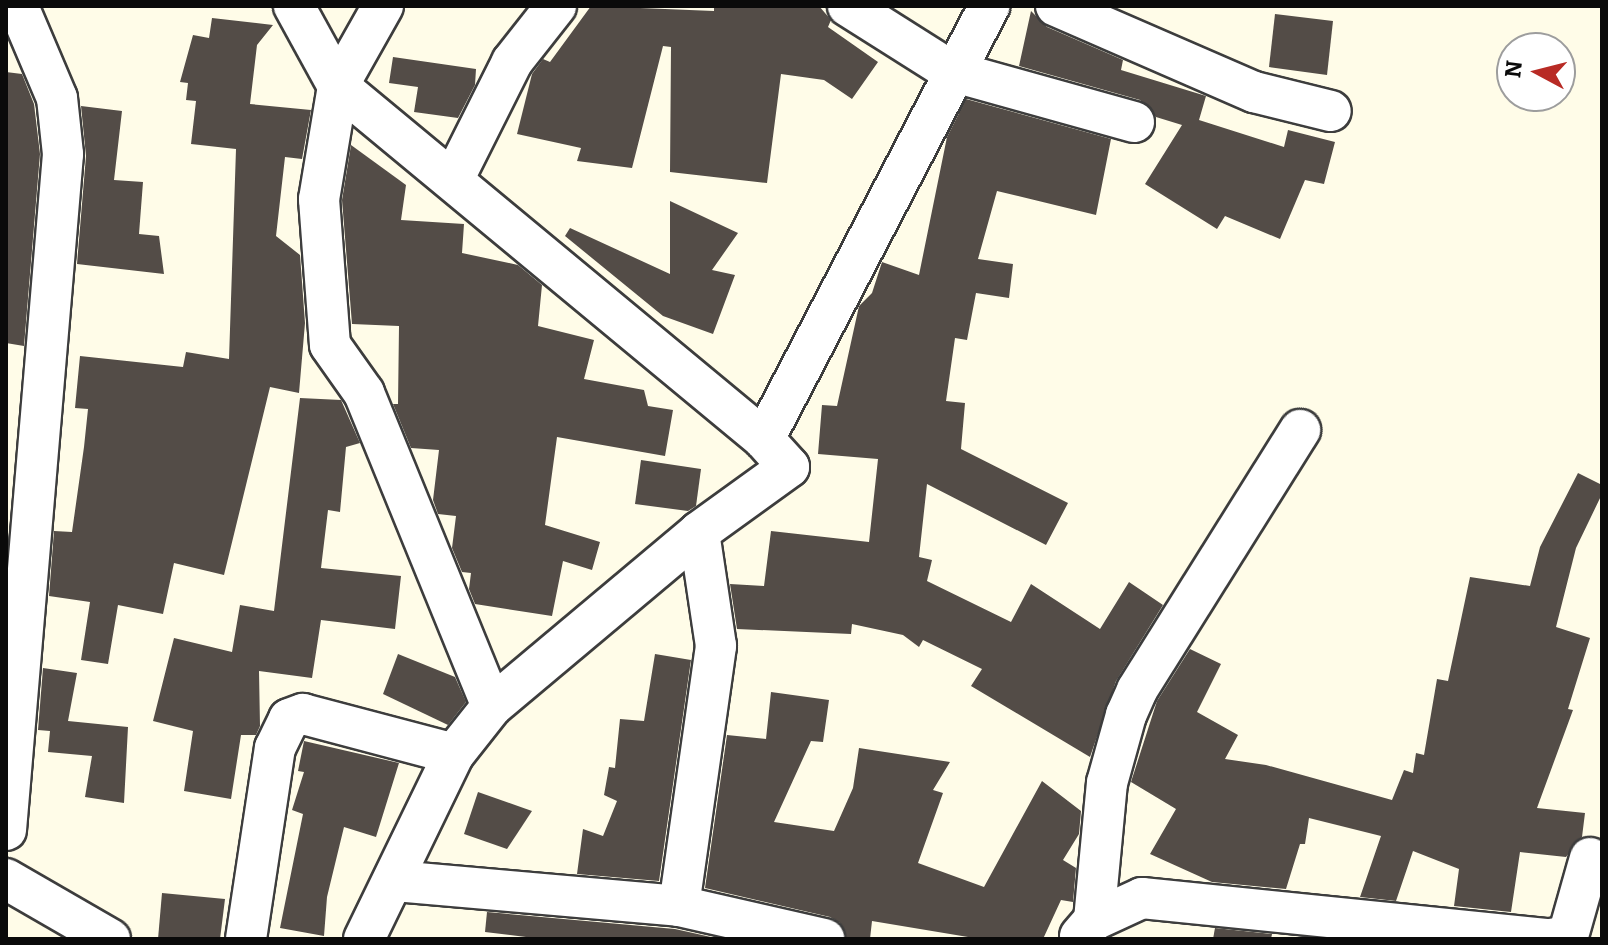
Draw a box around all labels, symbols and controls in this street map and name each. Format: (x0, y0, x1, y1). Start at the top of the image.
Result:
north arrow (1496, 32, 1576, 112)
text: N (1499, 59, 1528, 79)

